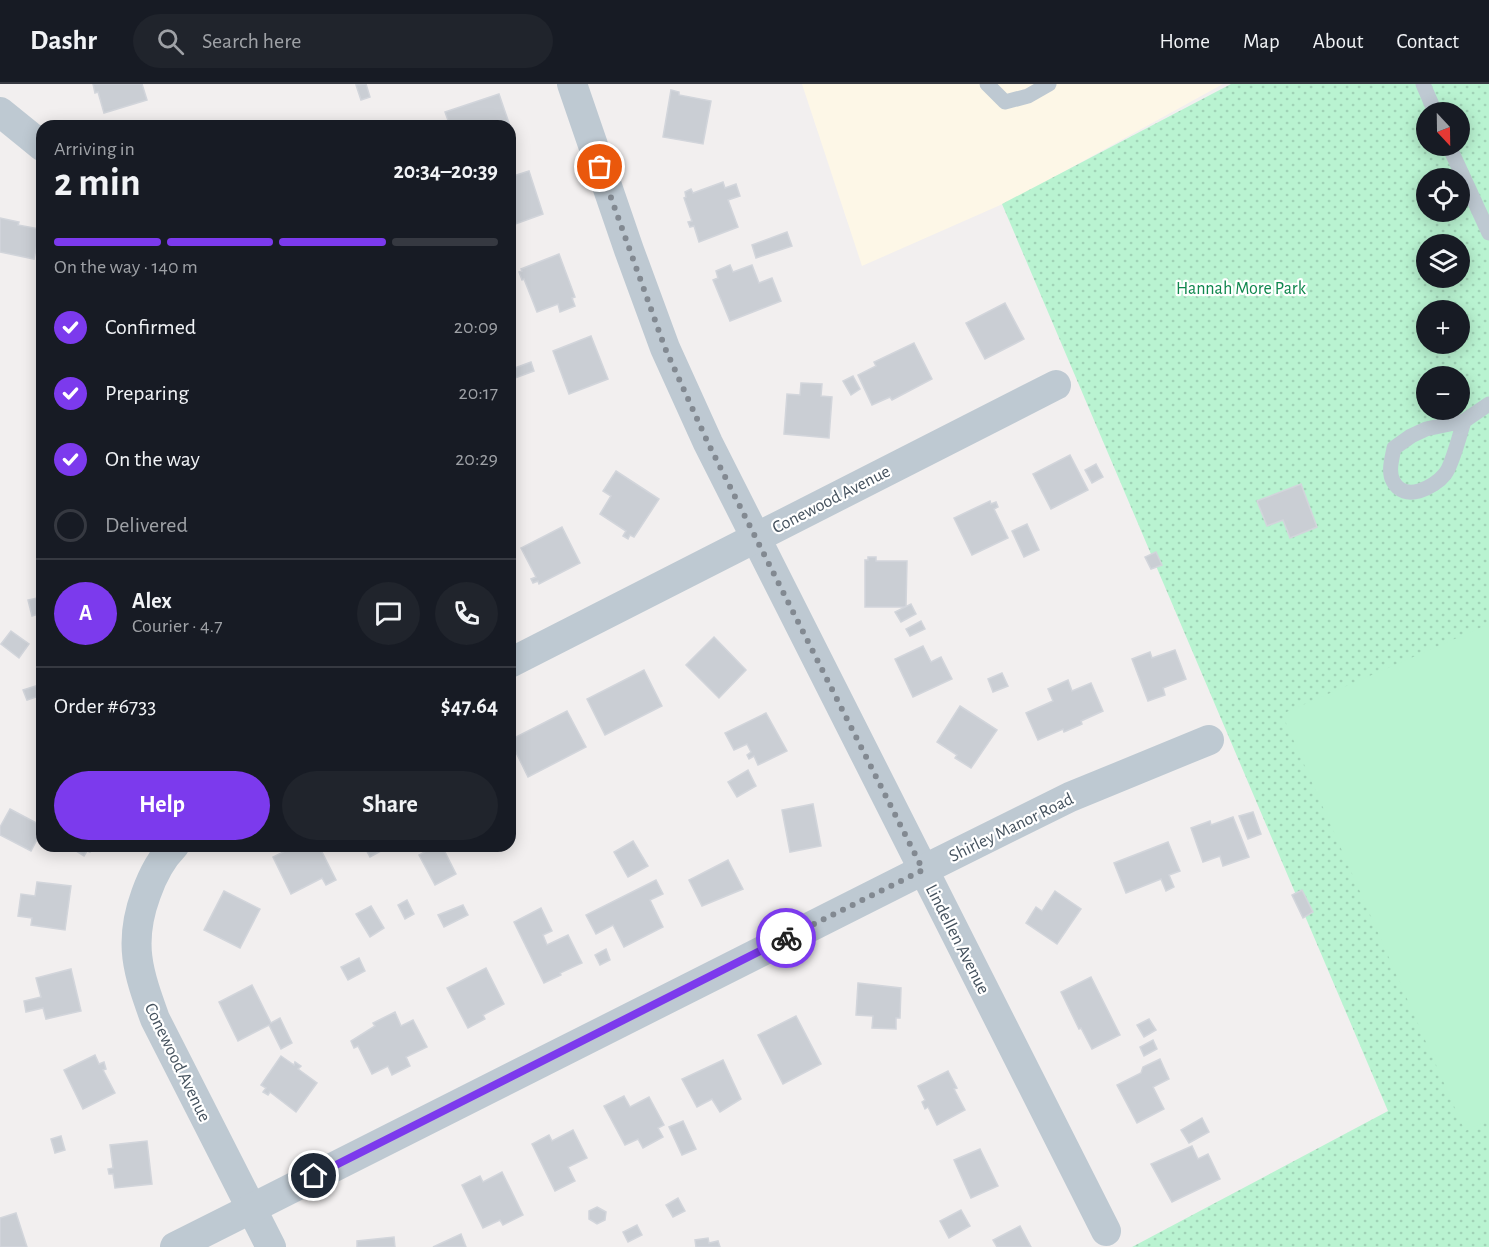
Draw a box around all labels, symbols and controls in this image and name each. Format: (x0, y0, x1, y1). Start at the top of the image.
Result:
search box (133, 14, 553, 68)
icon: search (154, 25, 187, 58)
text: Dashr (30, 27, 97, 55)
text: Search here (202, 30, 301, 52)
text: Home (1159, 31, 1210, 52)
text: Map (1243, 31, 1280, 52)
text: About (1313, 31, 1363, 52)
text: Contact (1396, 31, 1459, 52)
north arrow (1416, 102, 1470, 156)
map controls (1416, 102, 1470, 420)
text: Arriving in (54, 139, 135, 159)
pin (574, 141, 625, 192)
icon: bag (583, 150, 616, 183)
text: 20:34–20:39 (393, 160, 498, 182)
text: 2 min (54, 164, 141, 203)
button: locate (1416, 168, 1470, 222)
button: layers (1416, 234, 1470, 288)
text: On the way · 140 m (54, 257, 198, 277)
park label: Hannah More Park (1176, 280, 1307, 298)
button: + (1416, 300, 1470, 354)
icon: check (54, 311, 87, 344)
text: Confirmed (105, 316, 196, 338)
text: 20:09 (454, 317, 498, 337)
button: − (1416, 366, 1470, 420)
icon: check (54, 377, 87, 410)
text: Preparing (105, 382, 189, 404)
text: 20:17 (459, 383, 498, 403)
icon: check (54, 443, 87, 476)
text: On the way (105, 448, 200, 470)
text: 20:29 (455, 449, 498, 469)
street label: Conewood Avenue (770, 462, 893, 537)
text: Delivered (105, 514, 188, 536)
button: chat (357, 582, 420, 645)
button: phone (435, 582, 498, 645)
text: Alex (132, 590, 172, 612)
text: A (79, 602, 92, 624)
text: Courier · 4.7 (132, 616, 223, 636)
text: Order #6733 (54, 695, 156, 717)
text: $47.64 (441, 695, 498, 717)
button: Help (54, 771, 270, 840)
button: Share (282, 771, 498, 840)
street label: Shirley Manor Road (946, 790, 1076, 866)
street label: Lindellen Avenue (922, 882, 993, 997)
courier (756, 908, 816, 968)
icon: bike (770, 922, 803, 955)
street label: Conewood Avenue (141, 1000, 214, 1125)
pin (288, 1150, 339, 1201)
icon: home (297, 1159, 330, 1192)

